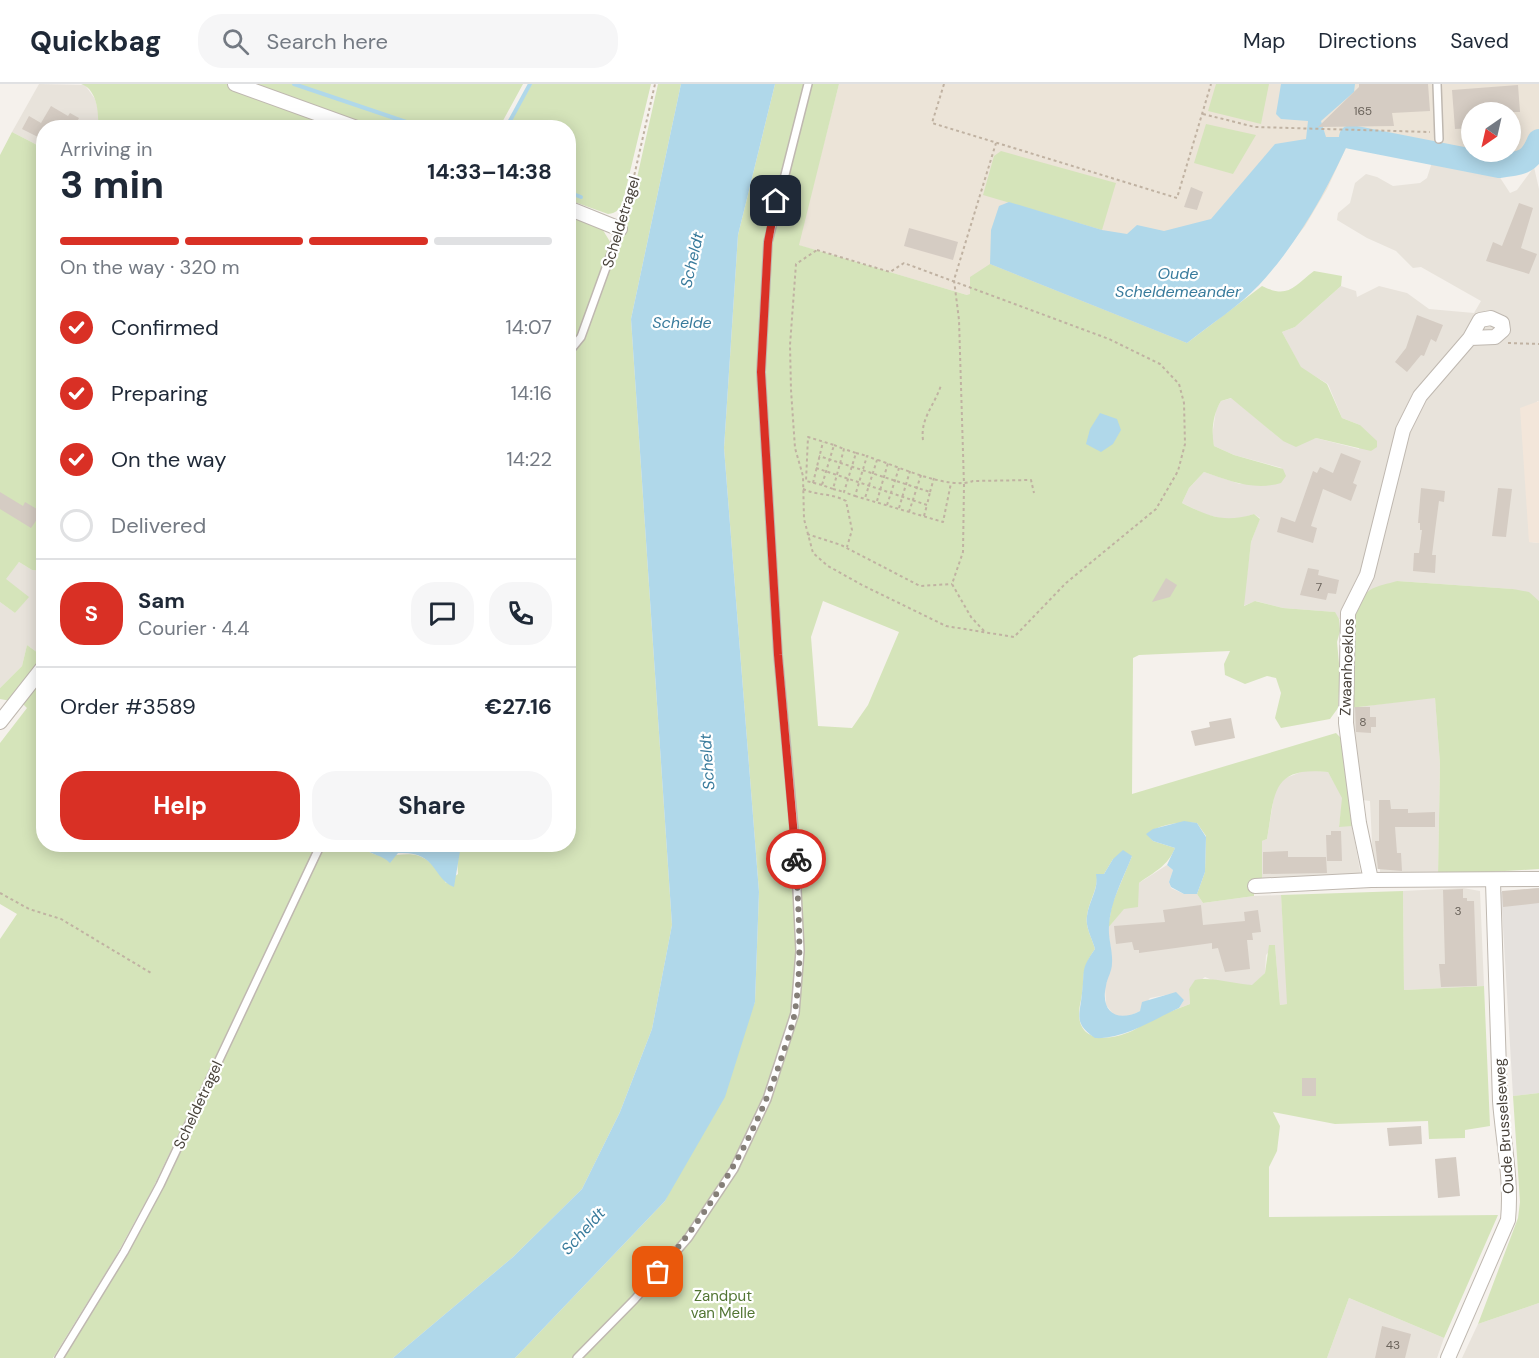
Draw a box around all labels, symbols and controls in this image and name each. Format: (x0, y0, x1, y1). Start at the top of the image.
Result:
search box (198, 14, 618, 68)
text: Quickbag (30, 23, 162, 60)
icon: search (219, 25, 252, 58)
text: Search here (267, 27, 388, 56)
text: Map (1243, 27, 1285, 55)
text: Directions (1318, 27, 1417, 55)
text: Saved (1450, 27, 1509, 55)
north arrow (1461, 102, 1521, 162)
map controls (1461, 102, 1521, 162)
house number: 165 (1354, 103, 1372, 119)
text: Arriving in (60, 136, 152, 162)
text: 14:33–14:38 (427, 157, 552, 186)
text: 3 min (60, 159, 164, 210)
street label: Scheldetragel (598, 174, 644, 270)
pin (750, 175, 801, 226)
icon: home (759, 184, 792, 217)
water label: Scheldt (675, 229, 709, 290)
text: On the way · 320 m (60, 254, 239, 280)
water label: Oude Scheldemeander (1115, 263, 1242, 302)
icon: check (60, 311, 93, 344)
water label: Schelde (652, 312, 712, 333)
text: Confirmed (111, 313, 219, 342)
text: 14:07 (506, 314, 552, 340)
icon: check (60, 377, 93, 410)
text: Preparing (111, 379, 208, 408)
text: 14:16 (511, 380, 552, 406)
icon: check (60, 443, 93, 476)
text: On the way (111, 445, 226, 474)
text: 14:22 (507, 446, 552, 472)
text: Delivered (111, 511, 206, 540)
house number: 7 (1316, 579, 1322, 595)
button: chat (411, 582, 474, 645)
button: phone (489, 582, 552, 645)
text: Sam (138, 586, 185, 615)
text: S (85, 599, 98, 628)
text: Courier · 4.4 (138, 615, 249, 641)
street label: Zwaanhoeklos (1335, 618, 1359, 716)
text: Order #3589 (60, 692, 196, 721)
text: €27.16 (485, 692, 552, 721)
house number: 8 (1359, 714, 1367, 730)
water label: Scheldt (694, 732, 719, 791)
button: Help (60, 771, 300, 840)
button: Share (312, 771, 552, 840)
courier (766, 829, 826, 889)
icon: bike (780, 843, 813, 876)
house number: 3 (1454, 903, 1462, 919)
street label: Oude Brusselseweg (1489, 1057, 1519, 1195)
street label: Scheldetragel (169, 1058, 227, 1152)
water label: Scheldt (556, 1202, 610, 1259)
pin (632, 1246, 683, 1297)
icon: bag (641, 1255, 674, 1288)
park label: Zandput van Melle (691, 1286, 755, 1323)
house number: 43 (1386, 1337, 1400, 1353)

